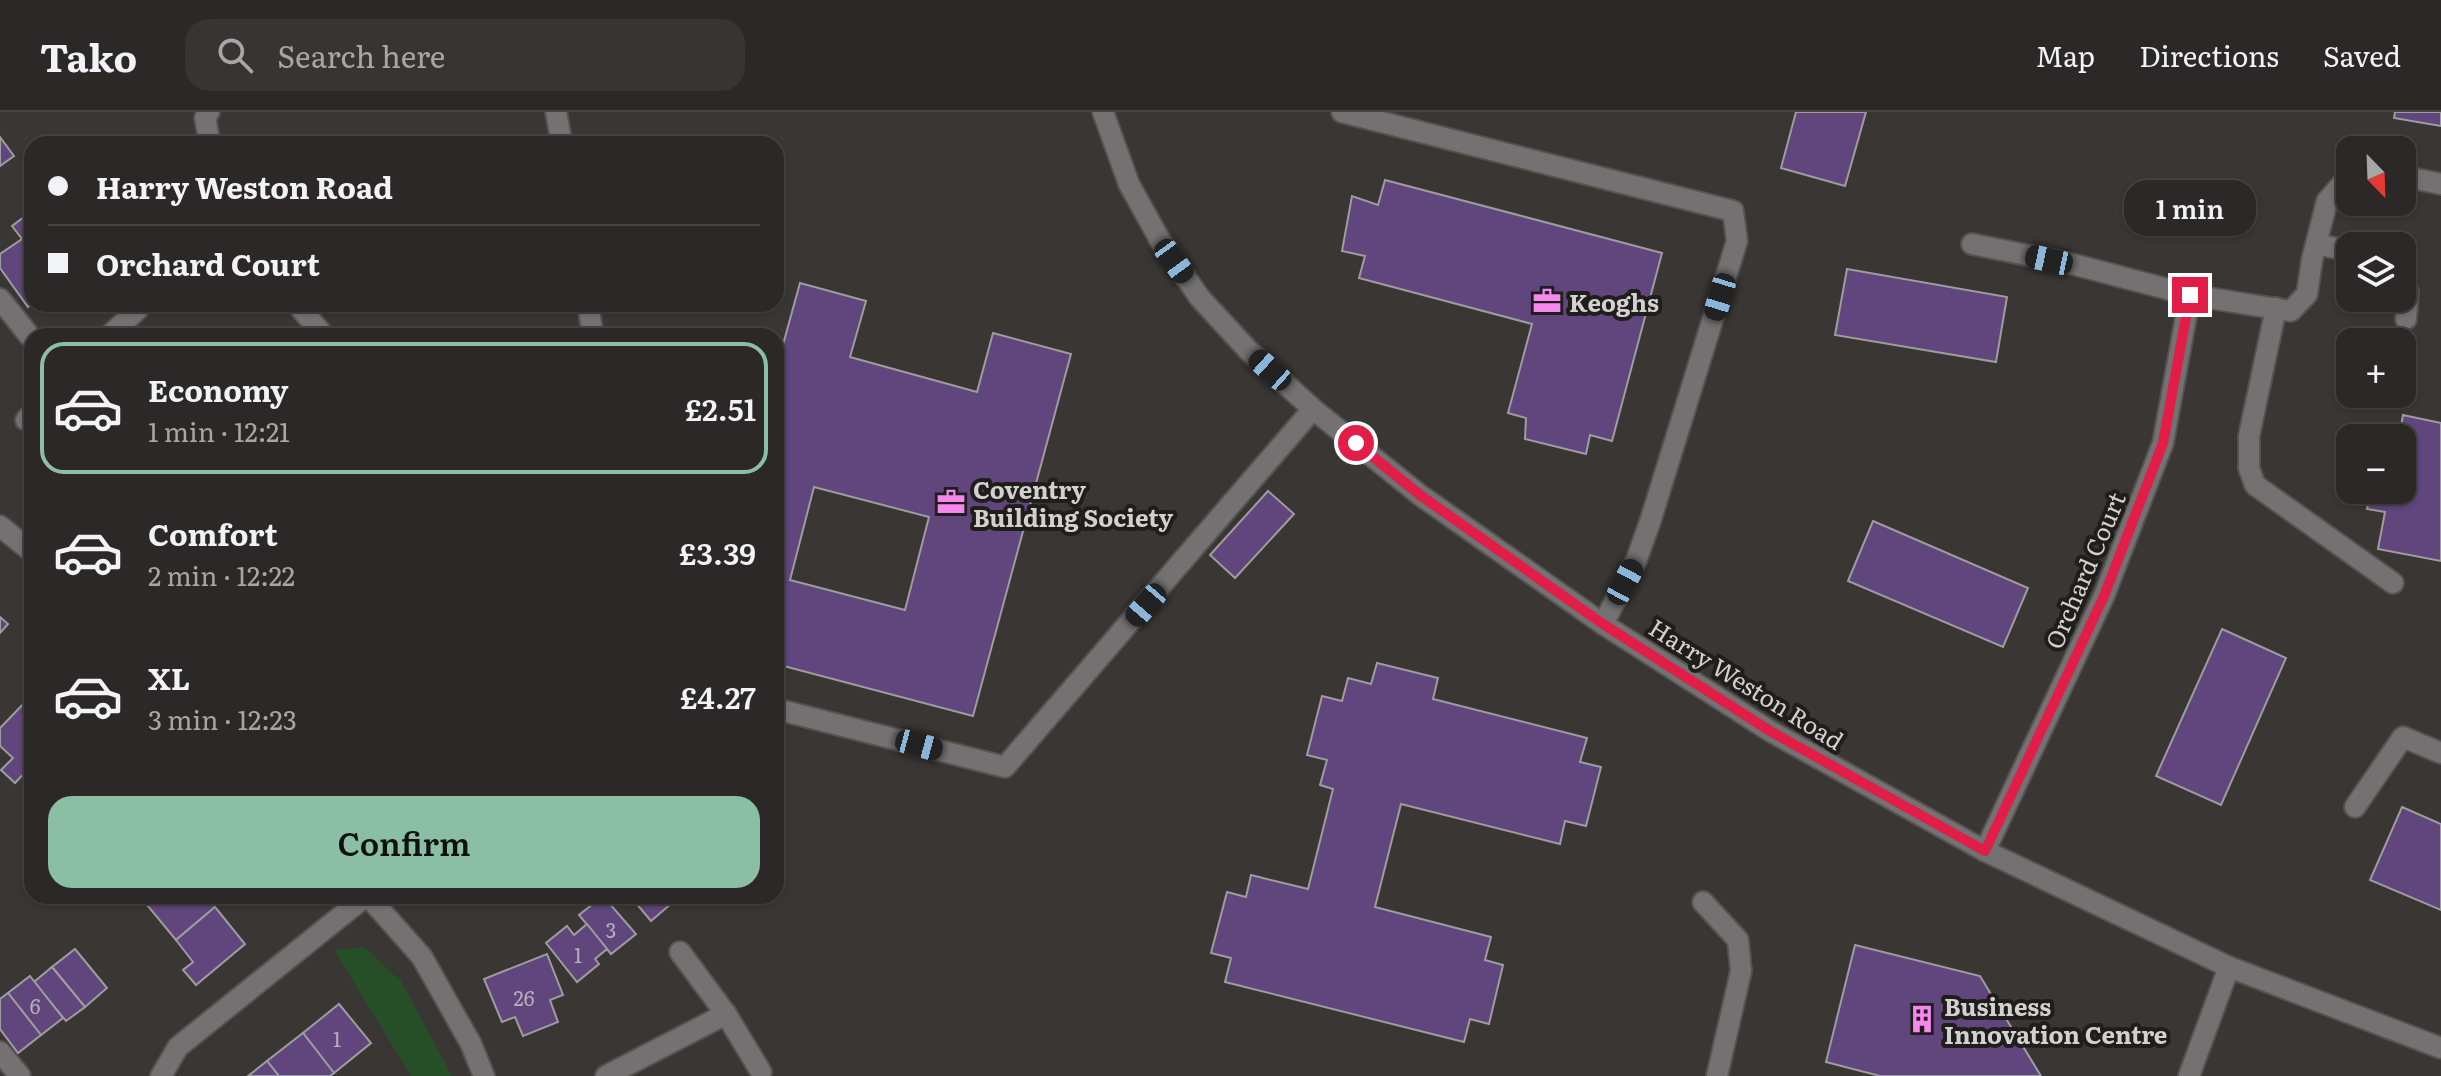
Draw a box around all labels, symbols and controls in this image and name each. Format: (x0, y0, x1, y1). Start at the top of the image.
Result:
search box (185, 19, 745, 91)
text: Tako (40, 27, 137, 84)
icon: search (213, 33, 257, 77)
text: Search here (277, 33, 445, 77)
text: Map (2036, 34, 2095, 76)
text: Directions (2139, 34, 2279, 76)
text: Saved (2323, 34, 2401, 76)
north arrow (2336, 136, 2416, 216)
map controls (2336, 136, 2416, 504)
text: Harry Weston Road (96, 164, 393, 208)
callout: 1 min (2124, 179, 2256, 235)
text: 1 min (2156, 188, 2224, 227)
button: layers (2336, 232, 2416, 312)
car (1150, 235, 1198, 287)
text: Orchard Court (96, 241, 320, 285)
car (2023, 243, 2075, 277)
car (1702, 271, 1738, 323)
route end (2172, 277, 2208, 313)
place label: Keoghs (1569, 284, 1659, 319)
office icon: Keoghs (1532, 286, 1562, 316)
button: + (2336, 328, 2416, 408)
car (1244, 345, 1296, 395)
text: Economy (148, 367, 288, 411)
icon: car (52, 372, 124, 444)
text: £2.51 (685, 386, 756, 430)
text: 1 min · 12:21 (148, 411, 290, 450)
button: − (2336, 424, 2416, 504)
route start (1338, 425, 1374, 461)
place label: Coventry Building Society (973, 471, 1173, 534)
street label: Orchard Court (2035, 486, 2133, 654)
office icon: Coventry Building Society (936, 487, 966, 517)
text: Comfort (148, 511, 278, 555)
icon: car (52, 516, 124, 588)
text: £3.39 (679, 530, 756, 574)
text: 2 min · 12:22 (148, 555, 295, 594)
car (1603, 555, 1647, 609)
car (1121, 579, 1171, 631)
street label: Harry Weston Road (1643, 609, 1851, 757)
text: XL (148, 655, 190, 699)
icon: car (52, 660, 124, 732)
text: £4.27 (680, 674, 756, 718)
text: 3 min · 12:23 (148, 699, 297, 738)
car (893, 727, 945, 763)
button: Confirm (48, 796, 760, 888)
house number: 3 (606, 914, 616, 944)
house number: 1 (574, 939, 582, 969)
house number: 26 (514, 982, 535, 1012)
place label: Business Innovation Centre (1944, 988, 2167, 1051)
house number: 6 (30, 990, 41, 1020)
building icon: Business Innovation Centre (1907, 1004, 1937, 1034)
house number: 1 (333, 1023, 341, 1053)

